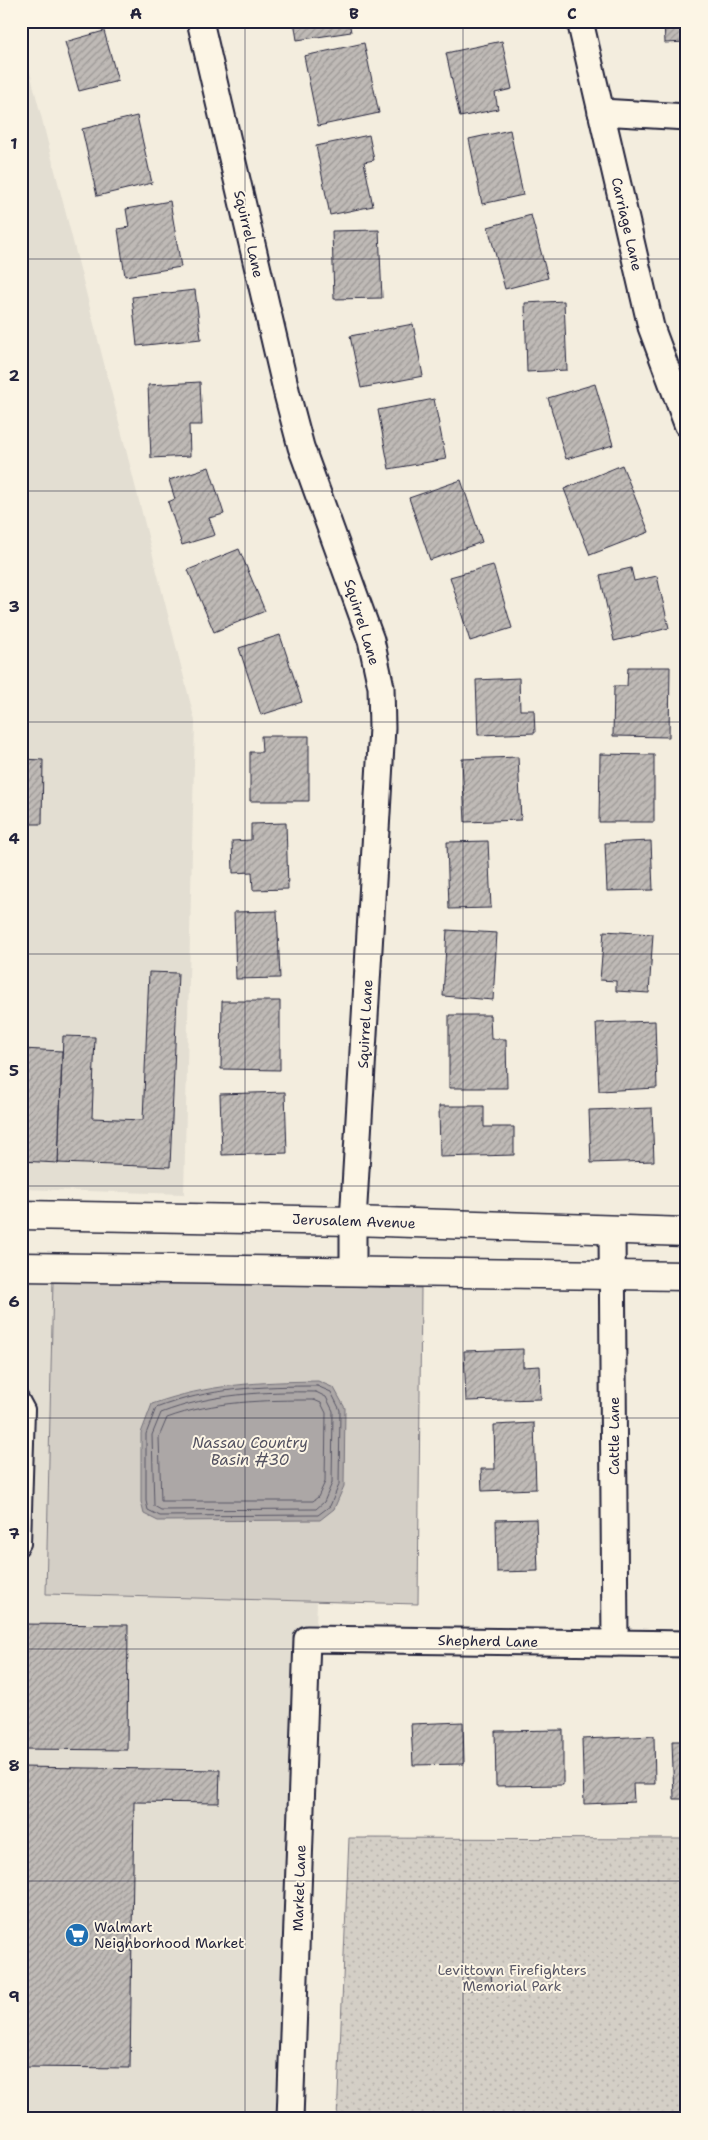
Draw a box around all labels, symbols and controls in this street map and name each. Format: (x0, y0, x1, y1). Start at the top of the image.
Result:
text: A (130, 3, 142, 24)
text: B (349, 3, 359, 24)
text: C (567, 3, 577, 24)
text: 1 (10, 133, 18, 154)
street label: Carriage Lane (607, 175, 647, 273)
street label: Squirrel Lane (230, 189, 268, 279)
text: 2 (8, 365, 20, 386)
street label: Squirrel Lane (340, 577, 384, 667)
text: 3 (8, 596, 20, 617)
text: 4 (8, 828, 20, 849)
street label: Squirrel Lane (354, 979, 376, 1069)
text: 5 (9, 1060, 19, 1081)
street label: Jerusalem Avenue (292, 1210, 416, 1232)
text: 6 (8, 1291, 20, 1312)
street label: Cattle Lane (605, 1397, 623, 1475)
water label: Nassau Country Basin #30 (192, 1433, 308, 1470)
text: 7 (8, 1523, 20, 1544)
street label: Shepherd Lane (438, 1631, 538, 1651)
text: 8 (8, 1755, 20, 1776)
street label: Market Lane (288, 1844, 310, 1932)
place label: Walmart Neighborhood Market (94, 1918, 244, 1952)
supermarket icon: Walmart Neighborhood Market (64, 1922, 90, 1948)
park label: Levittown Firefighters Memorial Park (437, 1961, 587, 1995)
text: 9 (8, 1986, 20, 2007)

